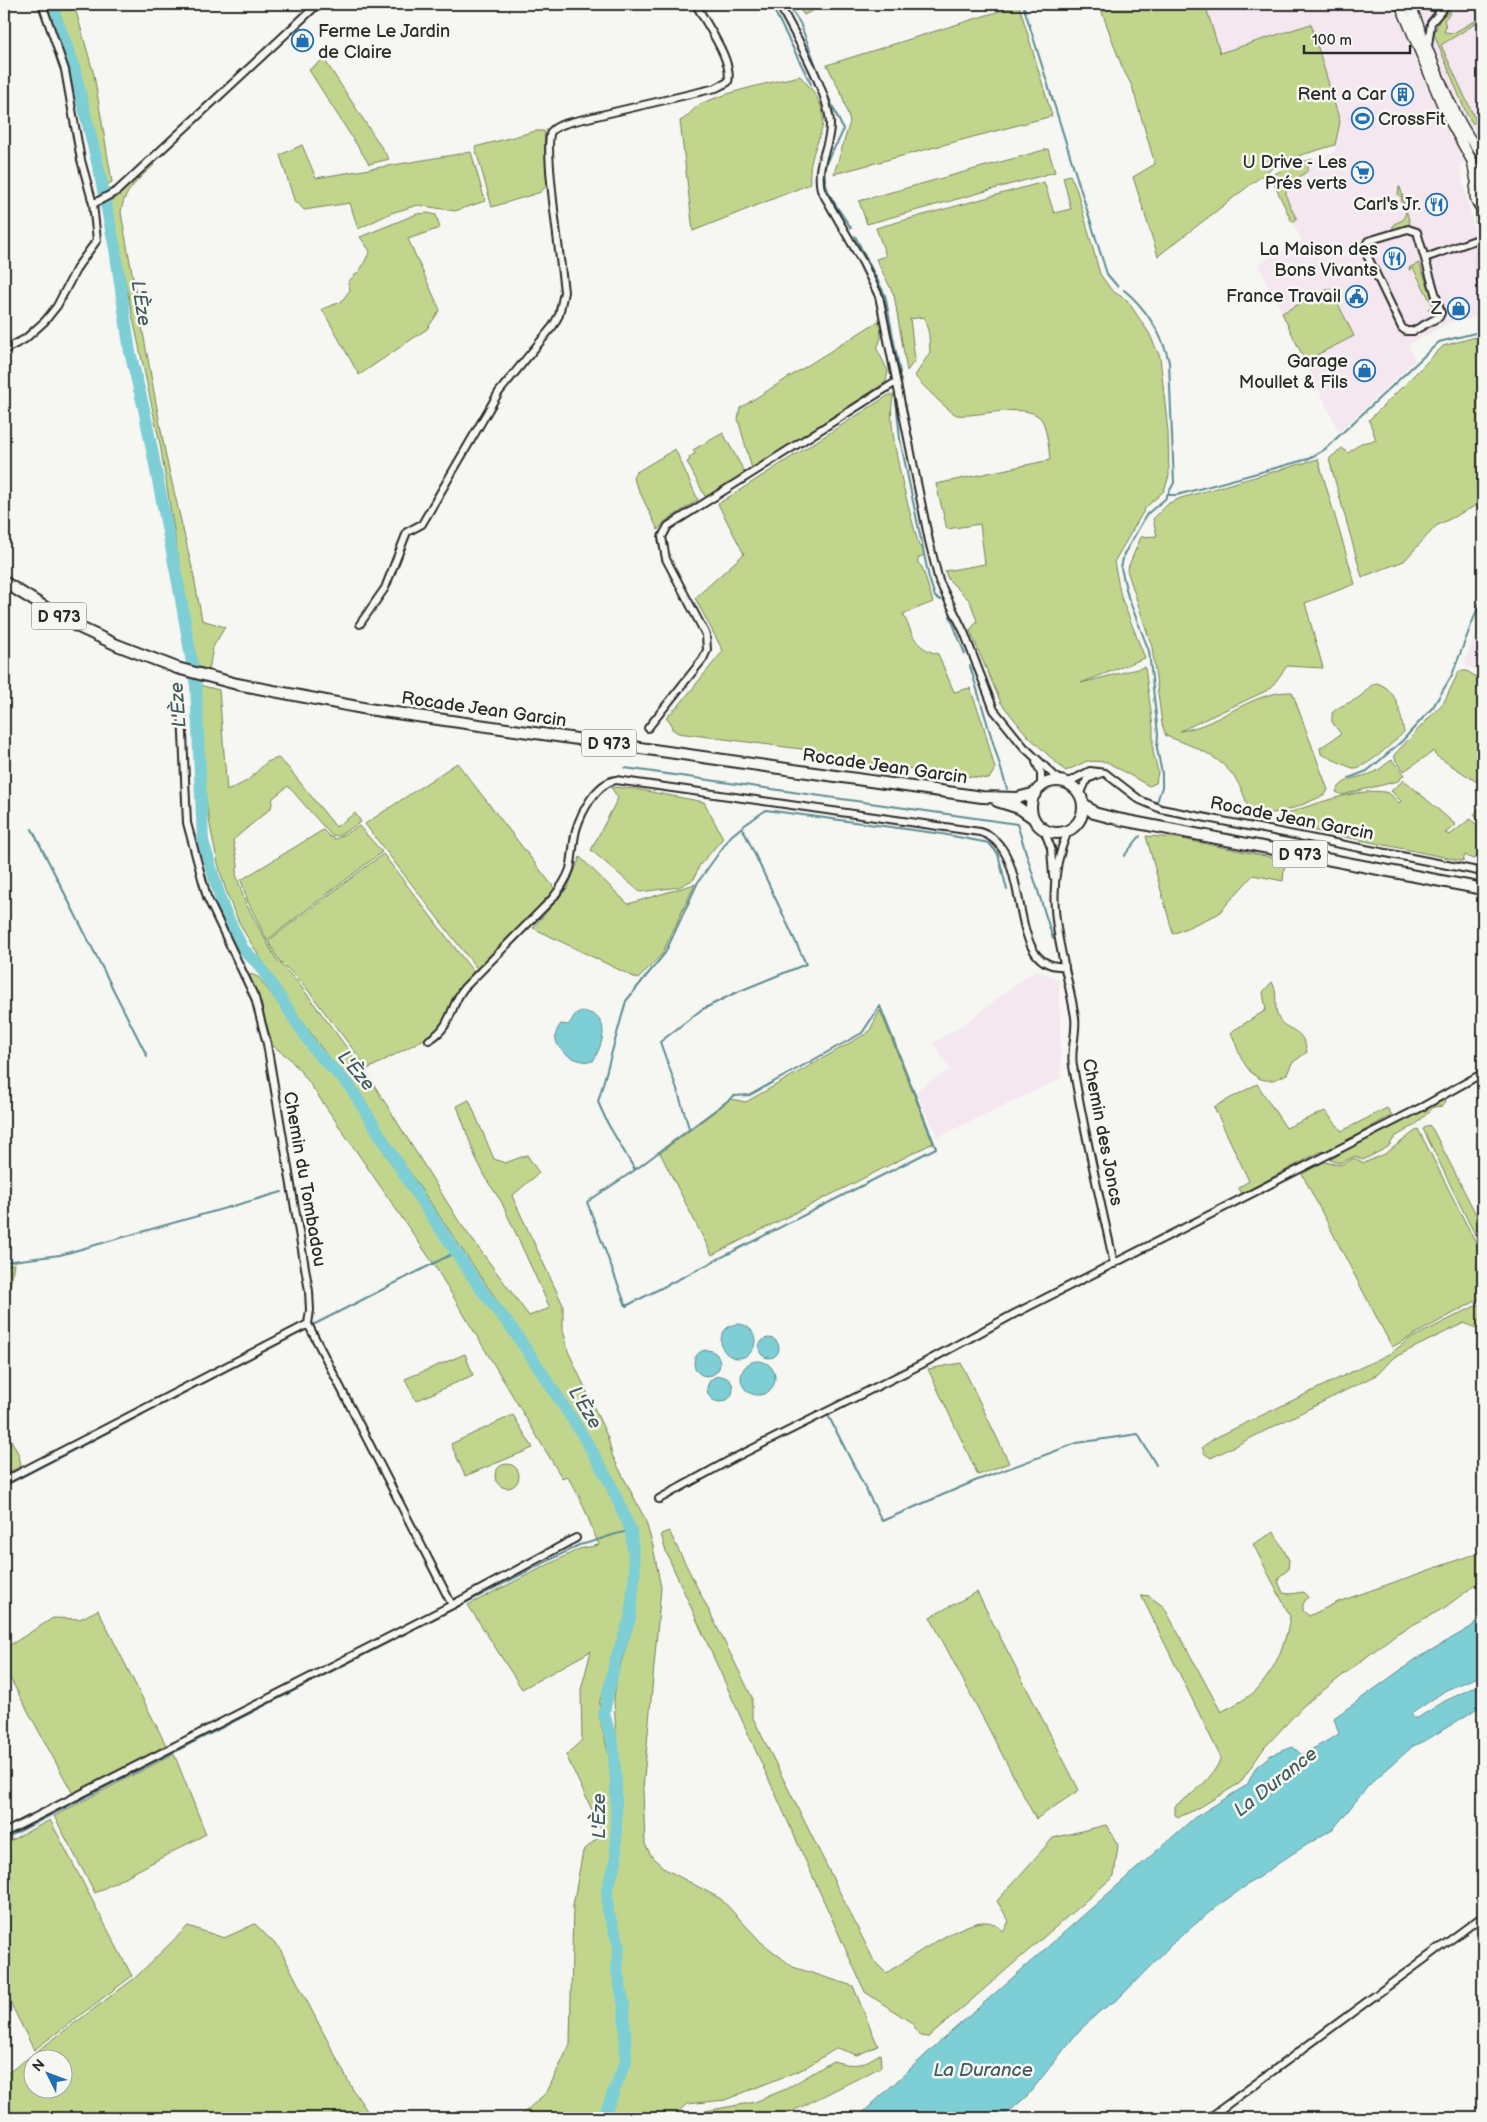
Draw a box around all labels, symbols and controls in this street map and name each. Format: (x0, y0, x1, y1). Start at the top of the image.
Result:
place label: Ferme Le Jardin de Claire (318, 21, 450, 63)
scale bar (1304, 22, 1411, 54)
shop icon: Ferme Le Jardin de Claire (290, 29, 314, 53)
text: 100 m (1312, 31, 1352, 50)
building icon: Rent a Car (1390, 82, 1414, 106)
place label: Rent a Car (1297, 84, 1386, 105)
sports icon: CrossFit (1350, 107, 1374, 131)
place label: CrossFit (1378, 109, 1446, 130)
place label: U Drive - Les Prés verts (1242, 152, 1347, 194)
supermarket icon: U Drive - Les Prés verts (1351, 160, 1375, 184)
restaurant icon: Carl's Jr. (1425, 192, 1449, 216)
place label: Carl's Jr. (1353, 194, 1421, 215)
place label: La Maison des Bons Vivants (1259, 239, 1378, 281)
restaurant icon: La Maison des Bons Vivants (1382, 247, 1406, 271)
water label: L'Èze (126, 279, 156, 328)
public building icon: France Travail (1345, 284, 1369, 308)
place label: France Travail (1226, 286, 1341, 307)
shop icon: Z (1446, 296, 1470, 320)
place label: Z (1430, 298, 1442, 319)
place label: Garage Moullet & Fils (1239, 351, 1348, 393)
shop icon: Garage Moullet & Fils (1352, 359, 1376, 383)
road number: D 973 (32, 602, 86, 630)
water label: L'Èze (164, 681, 192, 728)
street label: Rocade Jean Garcin (400, 688, 568, 731)
road number: D 973 (582, 730, 636, 756)
street label: Rocade Jean Garcin (801, 745, 969, 788)
street label: Rocade Jean Garcin (1208, 792, 1376, 845)
road number: D 973 (1272, 841, 1328, 868)
water label: L'Èze (332, 1045, 380, 1096)
street label: Chemin des Joncs (1078, 1057, 1127, 1207)
street label: Chemin du Tombadou (279, 1090, 330, 1268)
water label: L'Èze (563, 1382, 607, 1433)
water label: La Durance (1230, 1743, 1322, 1822)
water label: L'Èze (587, 1793, 611, 1839)
north arrow (22, 2050, 72, 2100)
text: N (29, 2056, 49, 2075)
water label: La Durance (933, 2059, 1033, 2082)

